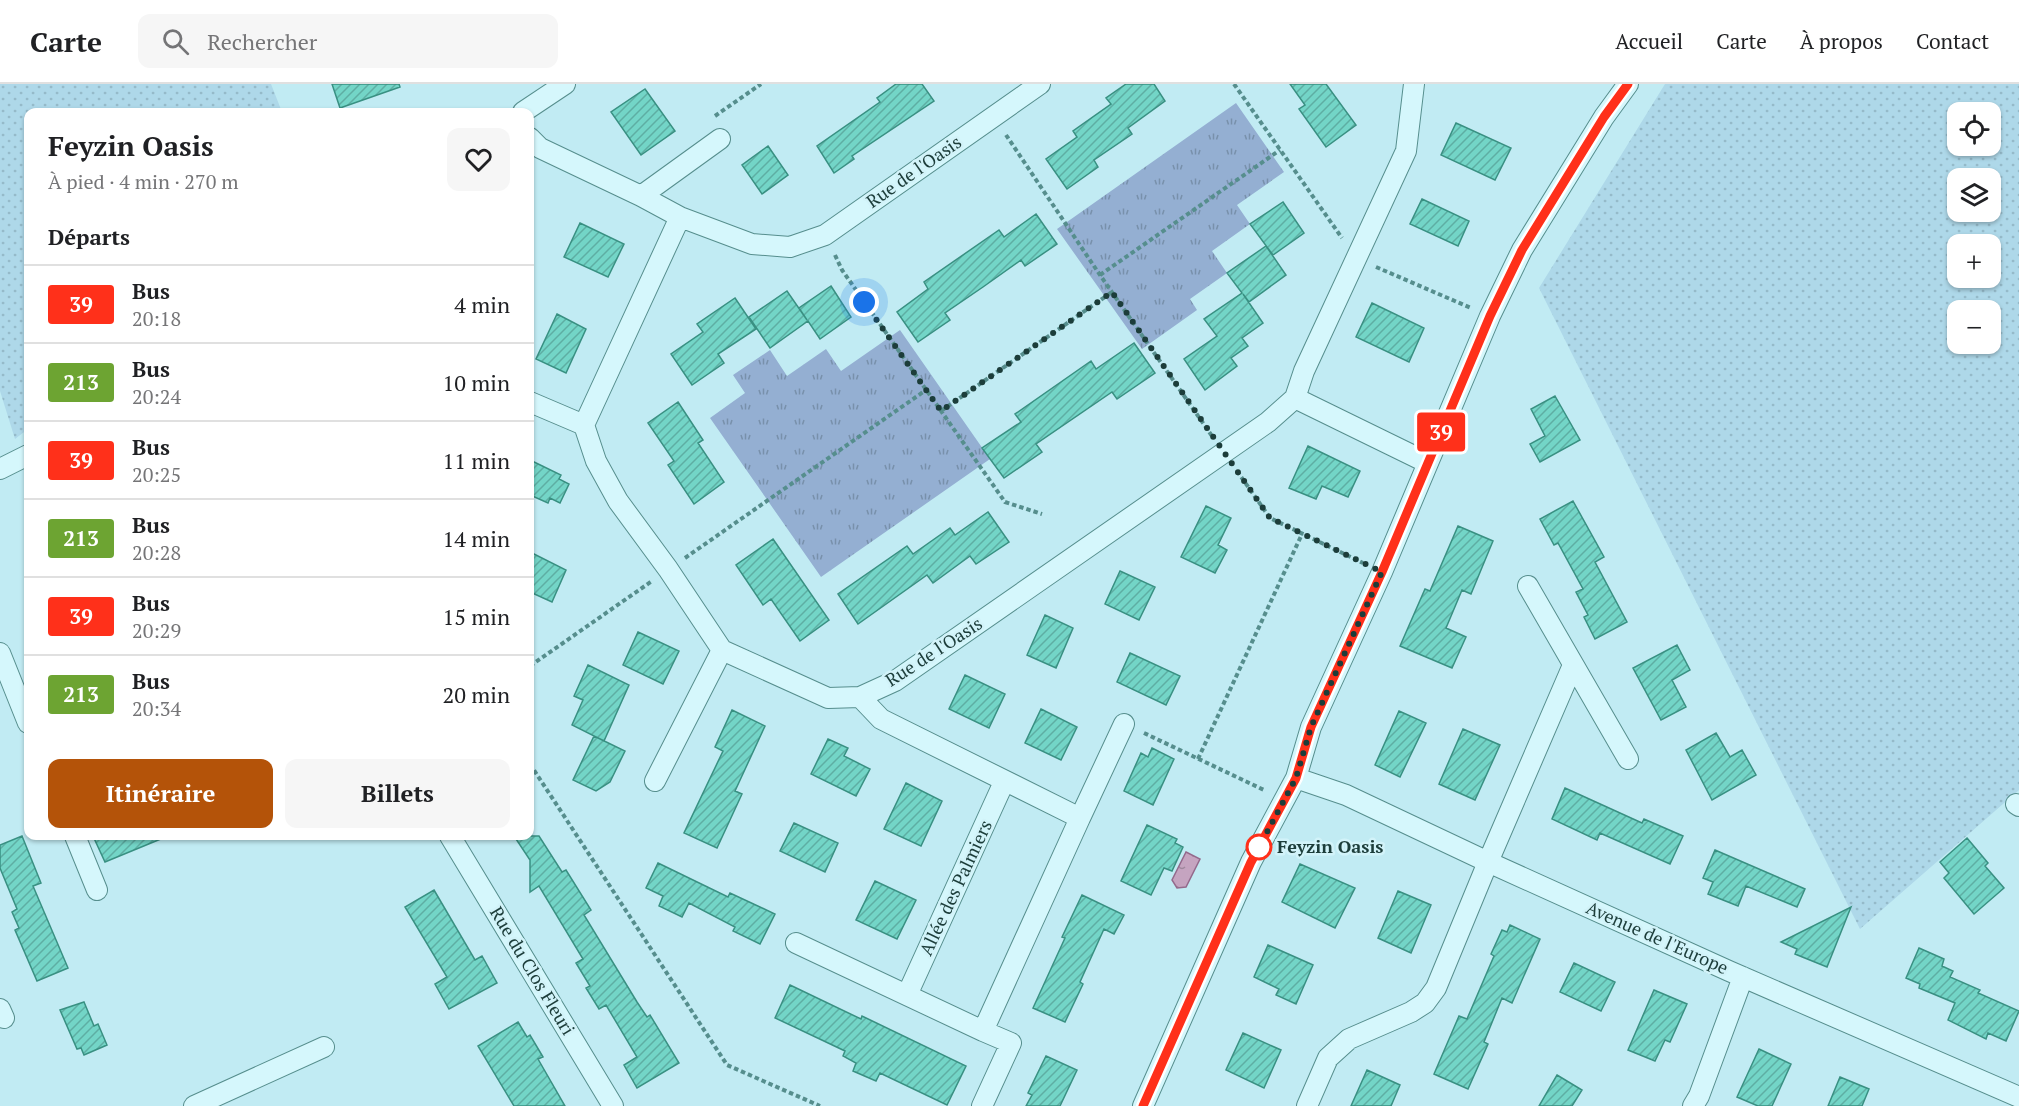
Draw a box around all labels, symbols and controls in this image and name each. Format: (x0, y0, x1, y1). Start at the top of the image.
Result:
search box (138, 14, 558, 68)
text: Carte (30, 23, 102, 60)
icon: search (159, 25, 192, 58)
text: Rechercher (207, 27, 317, 56)
text: Accueil (1615, 27, 1683, 55)
text: Carte (1716, 27, 1767, 55)
text: À propos (1800, 27, 1883, 55)
text: Contact (1916, 27, 1989, 55)
map controls (1947, 102, 2001, 354)
button: locate (1947, 102, 2001, 156)
text: Feyzin Oasis (48, 127, 214, 164)
button: heart (447, 128, 510, 191)
street label: Rue de l'Oasis (861, 130, 966, 213)
text: À pied · 4 min · 270 m (48, 168, 238, 195)
button: layers (1947, 168, 2001, 222)
text: Départs (48, 222, 130, 251)
button: + (1947, 234, 2001, 288)
text: Bus (132, 276, 170, 305)
your location (849, 287, 879, 317)
text: 39 (69, 290, 93, 318)
text: 4 min (454, 290, 510, 319)
button: − (1947, 300, 2001, 354)
text: 20:18 (132, 305, 181, 332)
text: Bus (132, 354, 170, 383)
text: 213 (63, 368, 99, 396)
text: 10 min (443, 368, 510, 397)
text: 20:24 (132, 383, 181, 410)
line badge: 39 (1414, 412, 1468, 452)
text: 39 (1429, 418, 1453, 446)
text: Bus (132, 432, 170, 461)
text: 39 (69, 446, 93, 474)
text: 11 min (443, 446, 510, 475)
text: 20:25 (132, 461, 181, 488)
text: Bus (132, 510, 170, 539)
text: 213 (63, 524, 99, 552)
text: 14 min (443, 524, 510, 553)
text: 20:28 (132, 539, 181, 566)
text: Bus (132, 588, 170, 617)
text: 39 (69, 602, 93, 630)
text: 15 min (443, 602, 510, 631)
street label: Rue de l'Oasis (880, 611, 987, 691)
text: 20:29 (132, 617, 181, 644)
text: Bus (132, 666, 170, 695)
text: 213 (63, 680, 99, 708)
text: 20 min (443, 680, 510, 709)
text: 20:34 (132, 695, 181, 722)
button: Itinéraire (48, 759, 273, 828)
button: Billets (285, 759, 510, 828)
street label: Allée des Palmiers (913, 816, 997, 959)
marker: Feyzin Oasis (1246, 834, 1272, 860)
place label: Feyzin Oasis (1277, 834, 1384, 858)
street label: Avenue de l'Europe (1583, 895, 1732, 979)
street label: Rue du Clos Fleuri (485, 902, 581, 1039)

